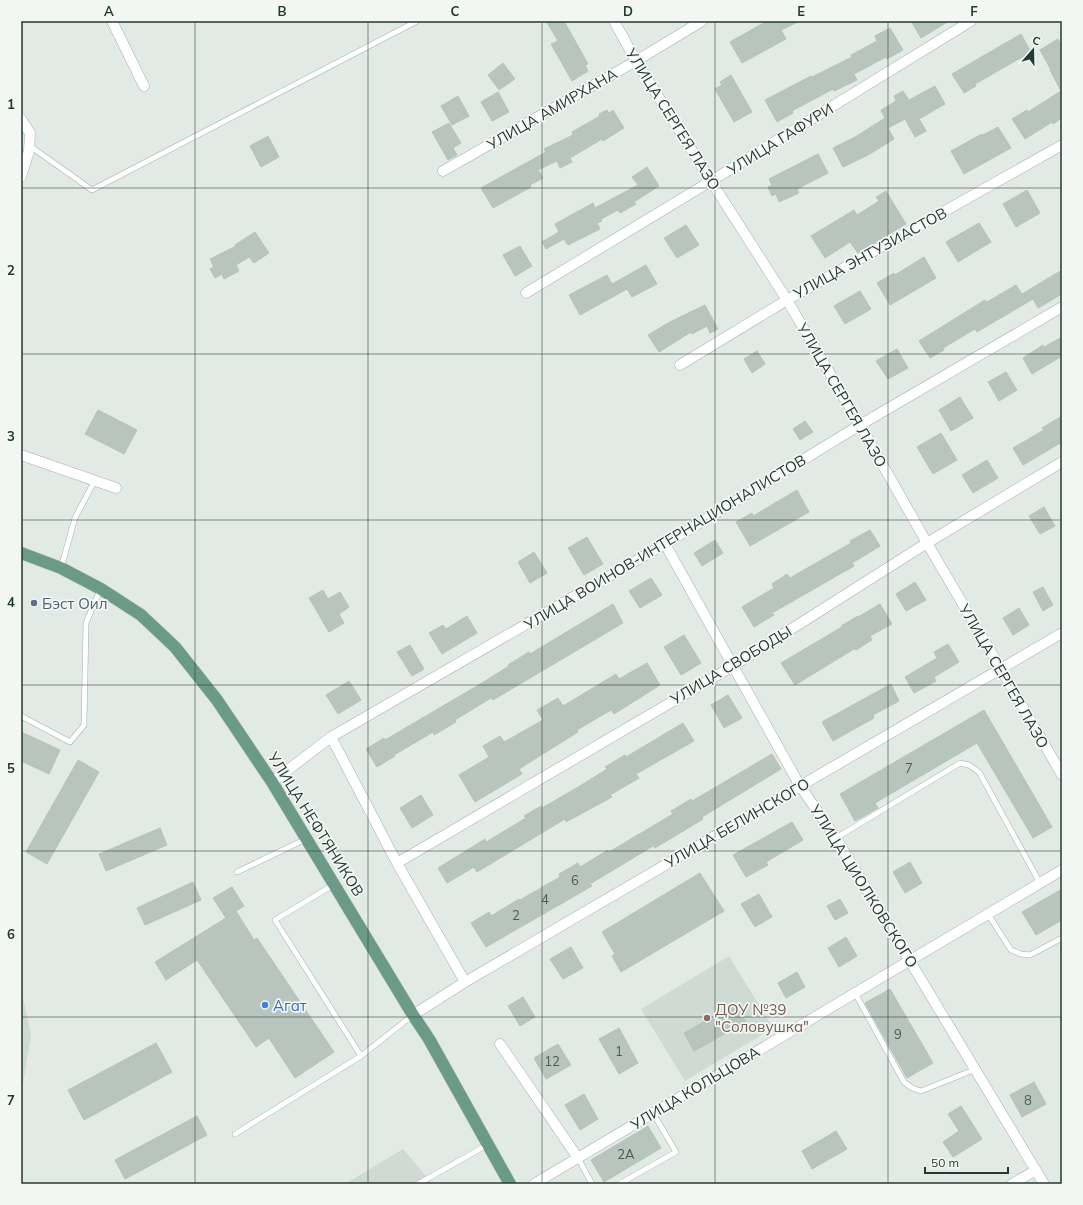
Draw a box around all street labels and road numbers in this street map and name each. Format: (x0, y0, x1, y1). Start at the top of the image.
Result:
street label: УЛИЦА СЕРГЕЯ ЛАЗО (621, 44, 724, 193)
street label: УЛИЦА АМИРХАНА (483, 64, 620, 155)
street label: УЛИЦА ГАФУРИ (723, 99, 837, 180)
street label: УЛИЦА ЭНТУЗИАСТОВ (789, 203, 950, 304)
street label: УЛИЦА СЕРГЕЯ ЛАЗО (792, 319, 891, 471)
street label: УЛИЦА ВОИНОВ-ИНТЕРНАЦИОНАЛИСТОВ (520, 450, 809, 634)
street label: УЛИЦА СЕРГЕЯ ЛАЗО (954, 600, 1053, 752)
street label: УЛИЦА СВОБОДЫ (666, 621, 795, 709)
street label: УЛИЦА НЕФТЯНИКОВ (263, 748, 368, 900)
street label: УЛИЦА БЕЛИНСКОГО (660, 774, 813, 873)
street label: УЛИЦА ЦИОЛКОВСКОГО (805, 800, 922, 971)
street label: УЛИЦА КОЛЬЦОВА (626, 1042, 763, 1135)

